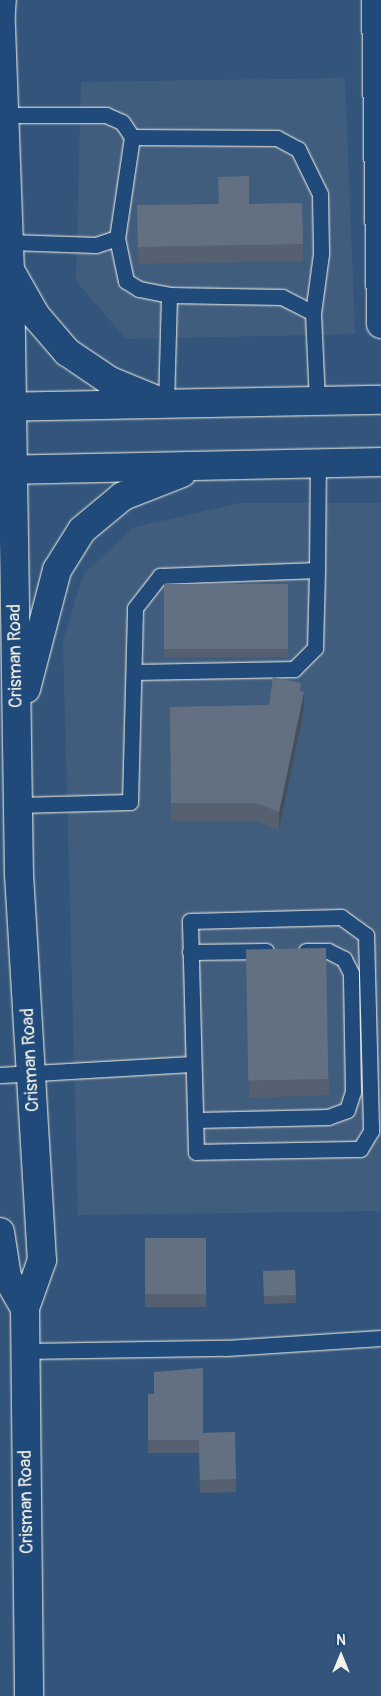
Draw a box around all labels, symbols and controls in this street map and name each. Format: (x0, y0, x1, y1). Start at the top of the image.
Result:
street label: Crisman Road (4, 604, 28, 708)
street label: Crisman Road (17, 1008, 45, 1112)
street label: Crisman Road (15, 1450, 39, 1554)
north arrow (316, 1631, 366, 1681)
text: N (336, 1632, 346, 1649)

